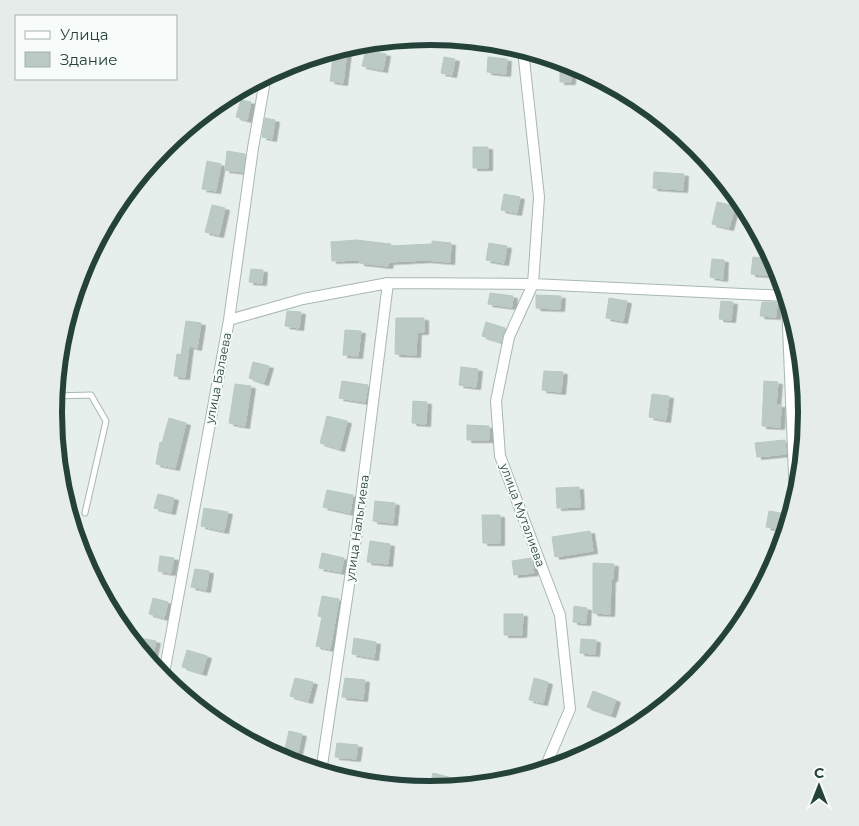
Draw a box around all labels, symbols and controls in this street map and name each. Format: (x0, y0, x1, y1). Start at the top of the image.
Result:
legend (15, 15, 178, 80)
text: Улица (60, 25, 108, 44)
text: Здание (60, 50, 118, 69)
street label: улица Балаева (202, 331, 234, 426)
street label: улица Муталиева (497, 460, 549, 569)
street label: улица Нальгиева (342, 474, 372, 583)
north arrow (794, 761, 844, 811)
text: С (814, 764, 824, 782)

